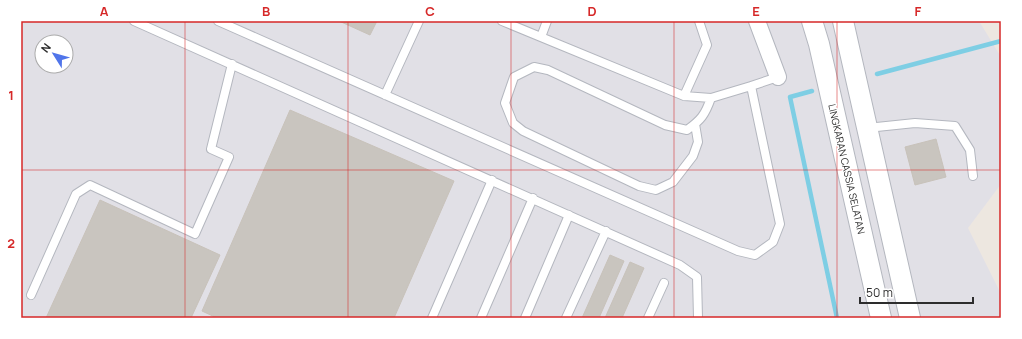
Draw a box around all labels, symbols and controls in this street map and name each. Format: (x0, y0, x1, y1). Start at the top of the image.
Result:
text: A (100, 2, 109, 20)
text: B (262, 2, 270, 20)
text: C (425, 2, 435, 20)
text: D (587, 2, 597, 20)
text: E (752, 2, 760, 20)
text: F (915, 2, 922, 20)
north arrow (34, 34, 74, 74)
text: N (37, 40, 54, 55)
text: 1 (8, 86, 14, 104)
street label: LINGKARAN CASSIA SELATAN (825, 103, 869, 236)
text: 2 (7, 234, 15, 252)
scale bar (860, 279, 973, 305)
text: 50 m (866, 284, 893, 301)

